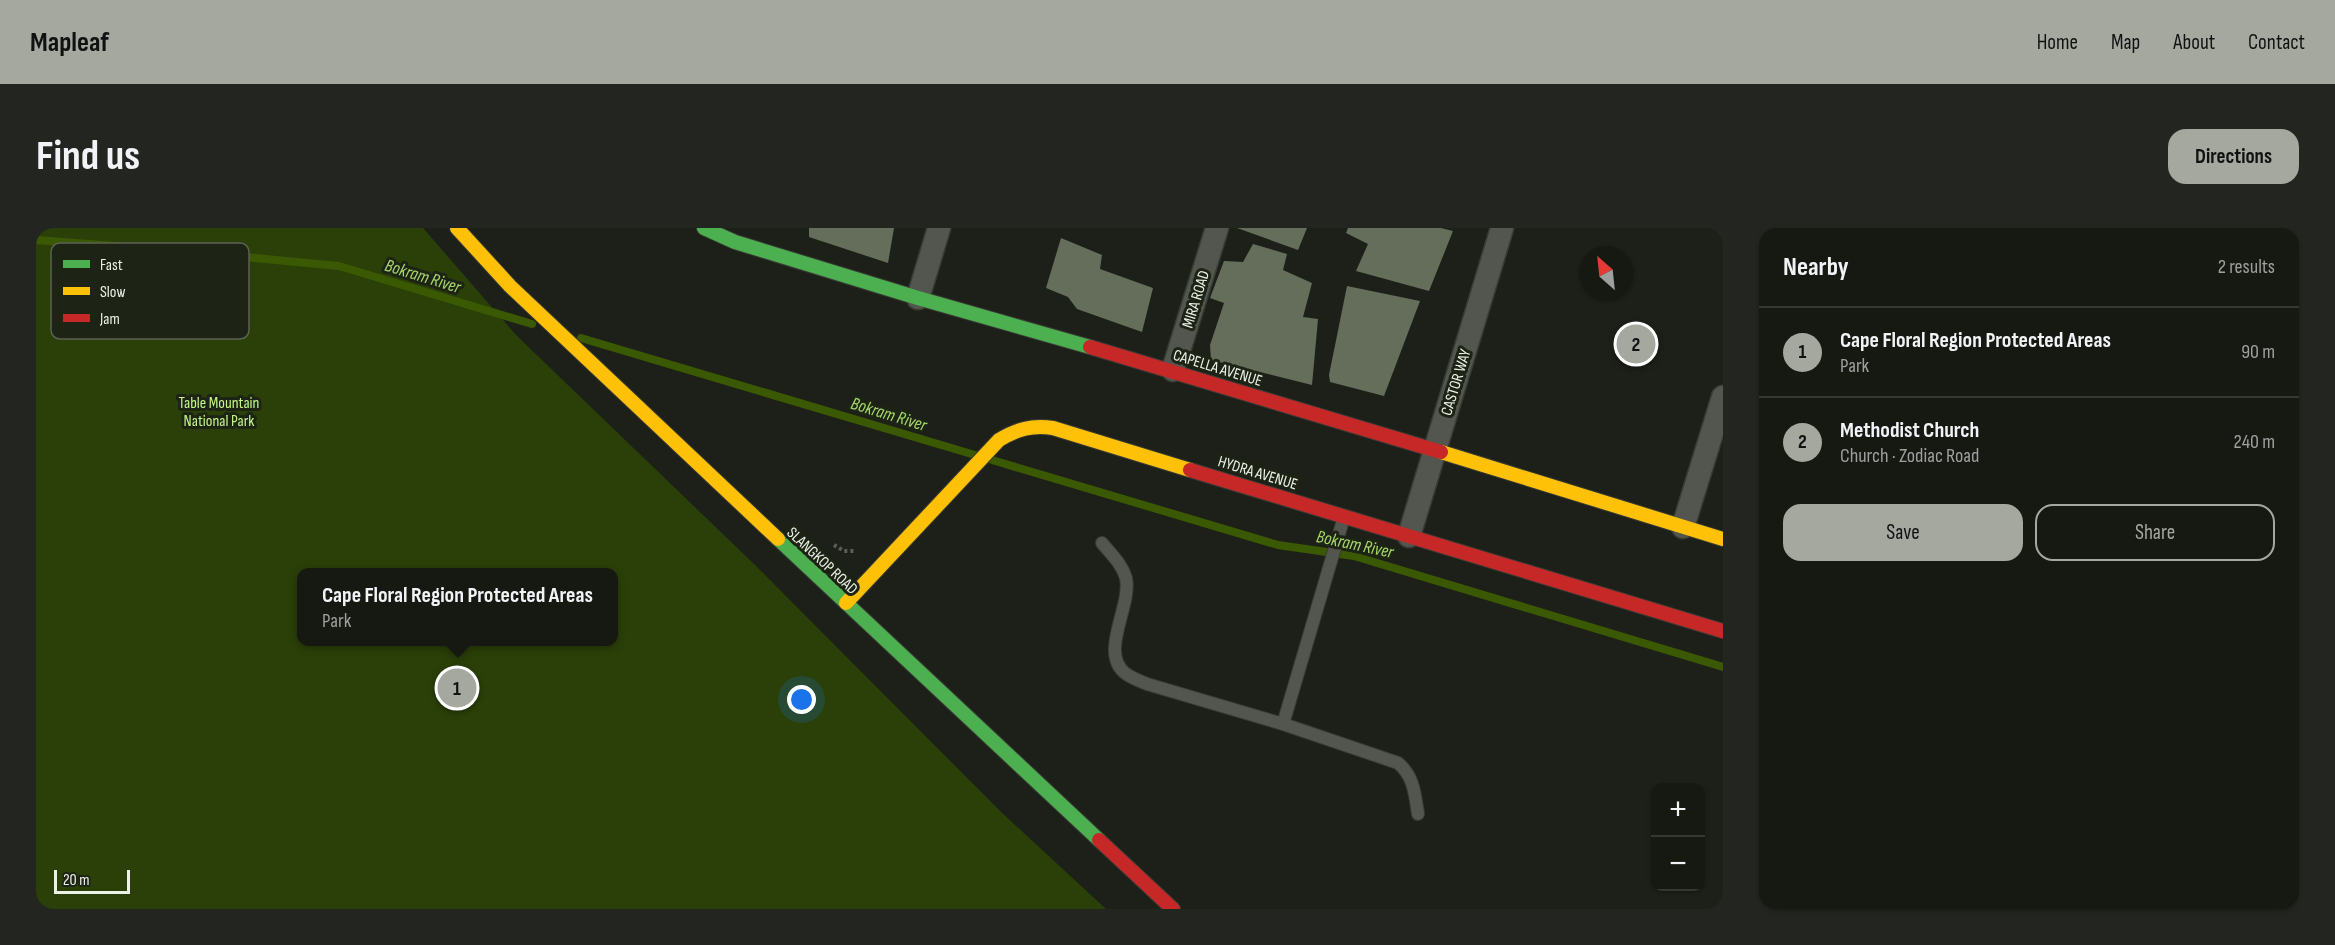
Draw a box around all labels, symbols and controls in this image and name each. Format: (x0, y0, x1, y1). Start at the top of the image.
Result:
text: Mapleaf (30, 26, 109, 59)
text: Home (2037, 30, 2078, 55)
text: Map (2111, 30, 2140, 55)
text: About (2173, 30, 2215, 55)
text: Contact (2248, 30, 2305, 55)
button: Directions (2168, 129, 2299, 184)
text: Find us (36, 131, 140, 182)
legend (51, 243, 249, 339)
north arrow (1579, 246, 1633, 300)
text: Nearby (1783, 252, 1849, 283)
water label: Bokram River (382, 255, 464, 298)
text: 2 results (2218, 255, 2275, 279)
text: Fast (100, 256, 123, 275)
street label: MIRA ROAD (1179, 268, 1214, 331)
text: Slow (100, 283, 125, 302)
text: Jam (99, 310, 120, 329)
pin: 2 (1616, 322, 1656, 366)
text: Cape Floral Region Protected Areas (1840, 327, 2111, 354)
text: 1 (1799, 340, 1806, 364)
text: 90 m (2241, 340, 2275, 364)
street label: CAPELLA AVENUE (1171, 346, 1264, 391)
street label: CASTOR WAY (1437, 347, 1476, 418)
text: Park (1840, 354, 1869, 378)
water label: Bokram River (848, 393, 930, 436)
park label: Table Mountain National Park (179, 394, 259, 431)
text: Methodist Church (1840, 417, 1979, 444)
text: 2 (1798, 430, 1807, 454)
text: 240 m (2234, 430, 2275, 454)
text: Church · Zodiac Road (1840, 444, 1979, 468)
street label: HYDRA AVENUE (1215, 452, 1300, 495)
button: Save (1783, 504, 2023, 561)
button: Share (2035, 504, 2275, 561)
street label: SLANGKOP ROAD (783, 523, 861, 599)
water label: Bokram River (1314, 526, 1396, 563)
popup (297, 568, 618, 646)
text: Cape Floral Region Protected Areas (322, 582, 593, 609)
text: Park (322, 609, 351, 633)
pin: 1 (438, 666, 476, 710)
your location (787, 685, 816, 714)
map controls (1651, 783, 1705, 891)
button: + (1651, 783, 1705, 837)
button: − (1651, 837, 1705, 891)
scale bar (54, 867, 130, 894)
text: 20 m (63, 871, 90, 890)

